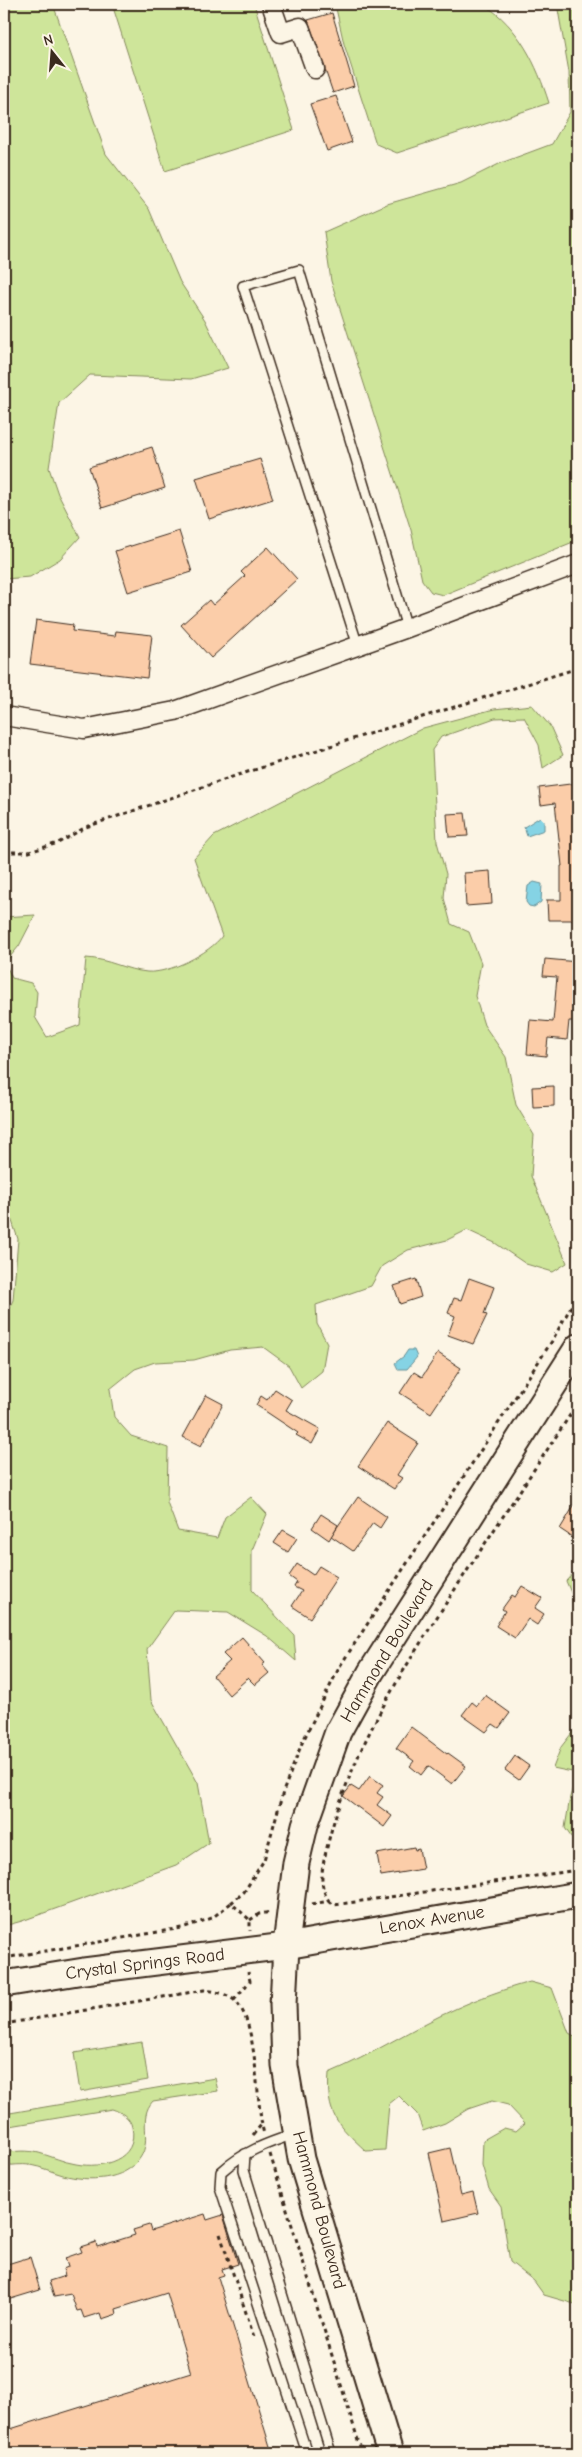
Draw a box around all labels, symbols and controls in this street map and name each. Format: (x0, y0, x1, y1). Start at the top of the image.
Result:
north arrow (28, 28, 78, 78)
text: N (41, 31, 55, 50)
street label: Hammond Boulevard (336, 1576, 438, 1726)
street label: Lenox Avenue (378, 1901, 486, 1939)
street label: Crystal Springs Road (64, 1944, 226, 1984)
street label: Hammond Boulevard (288, 2129, 350, 2291)

